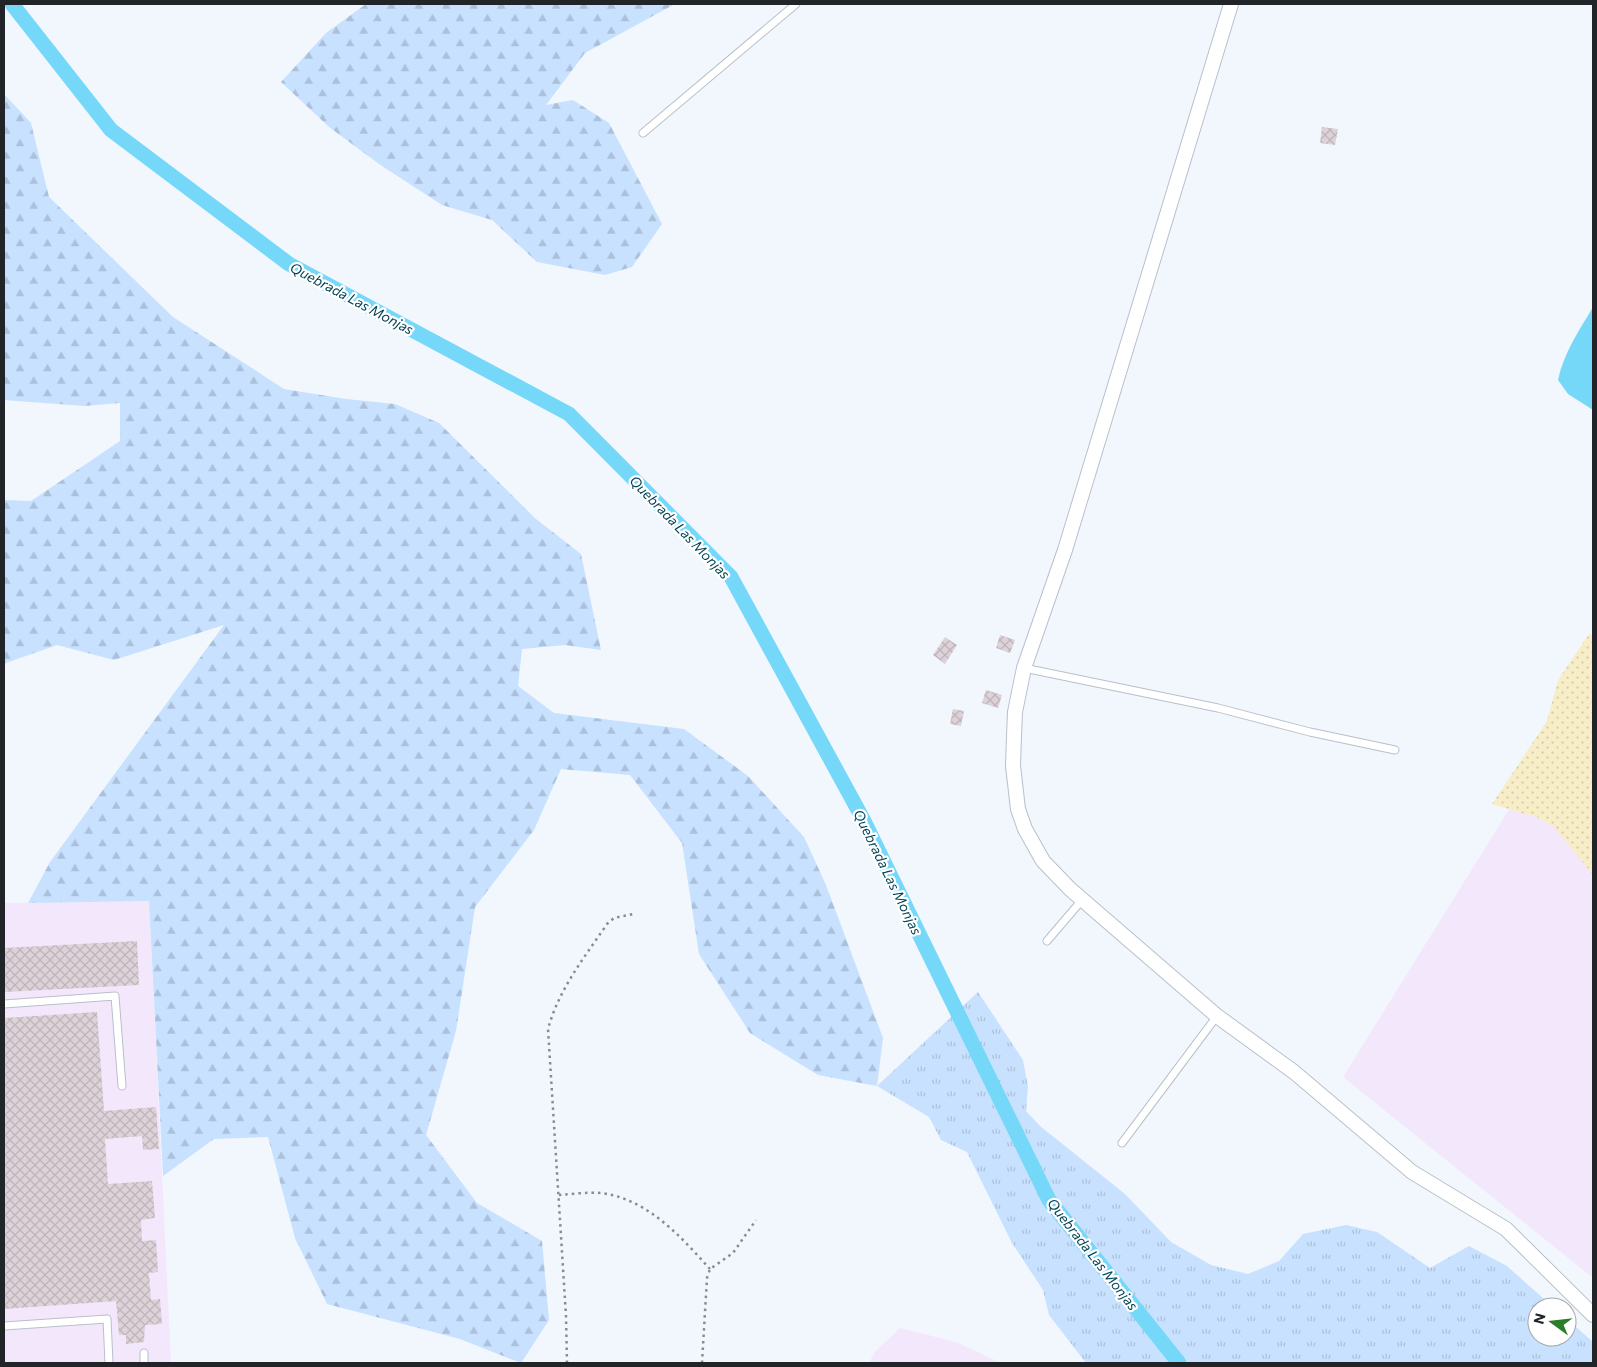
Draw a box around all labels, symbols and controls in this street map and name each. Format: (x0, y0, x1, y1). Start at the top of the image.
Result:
water label: Quebrada Las Monjas (287, 258, 417, 338)
water label: Quebrada Las Monjas (626, 472, 734, 582)
water label: Quebrada Las Monjas (850, 807, 926, 937)
water label: Quebrada Las Monjas (1044, 1195, 1142, 1313)
north arrow (1527, 1297, 1577, 1347)
text: N (1529, 1311, 1549, 1326)

